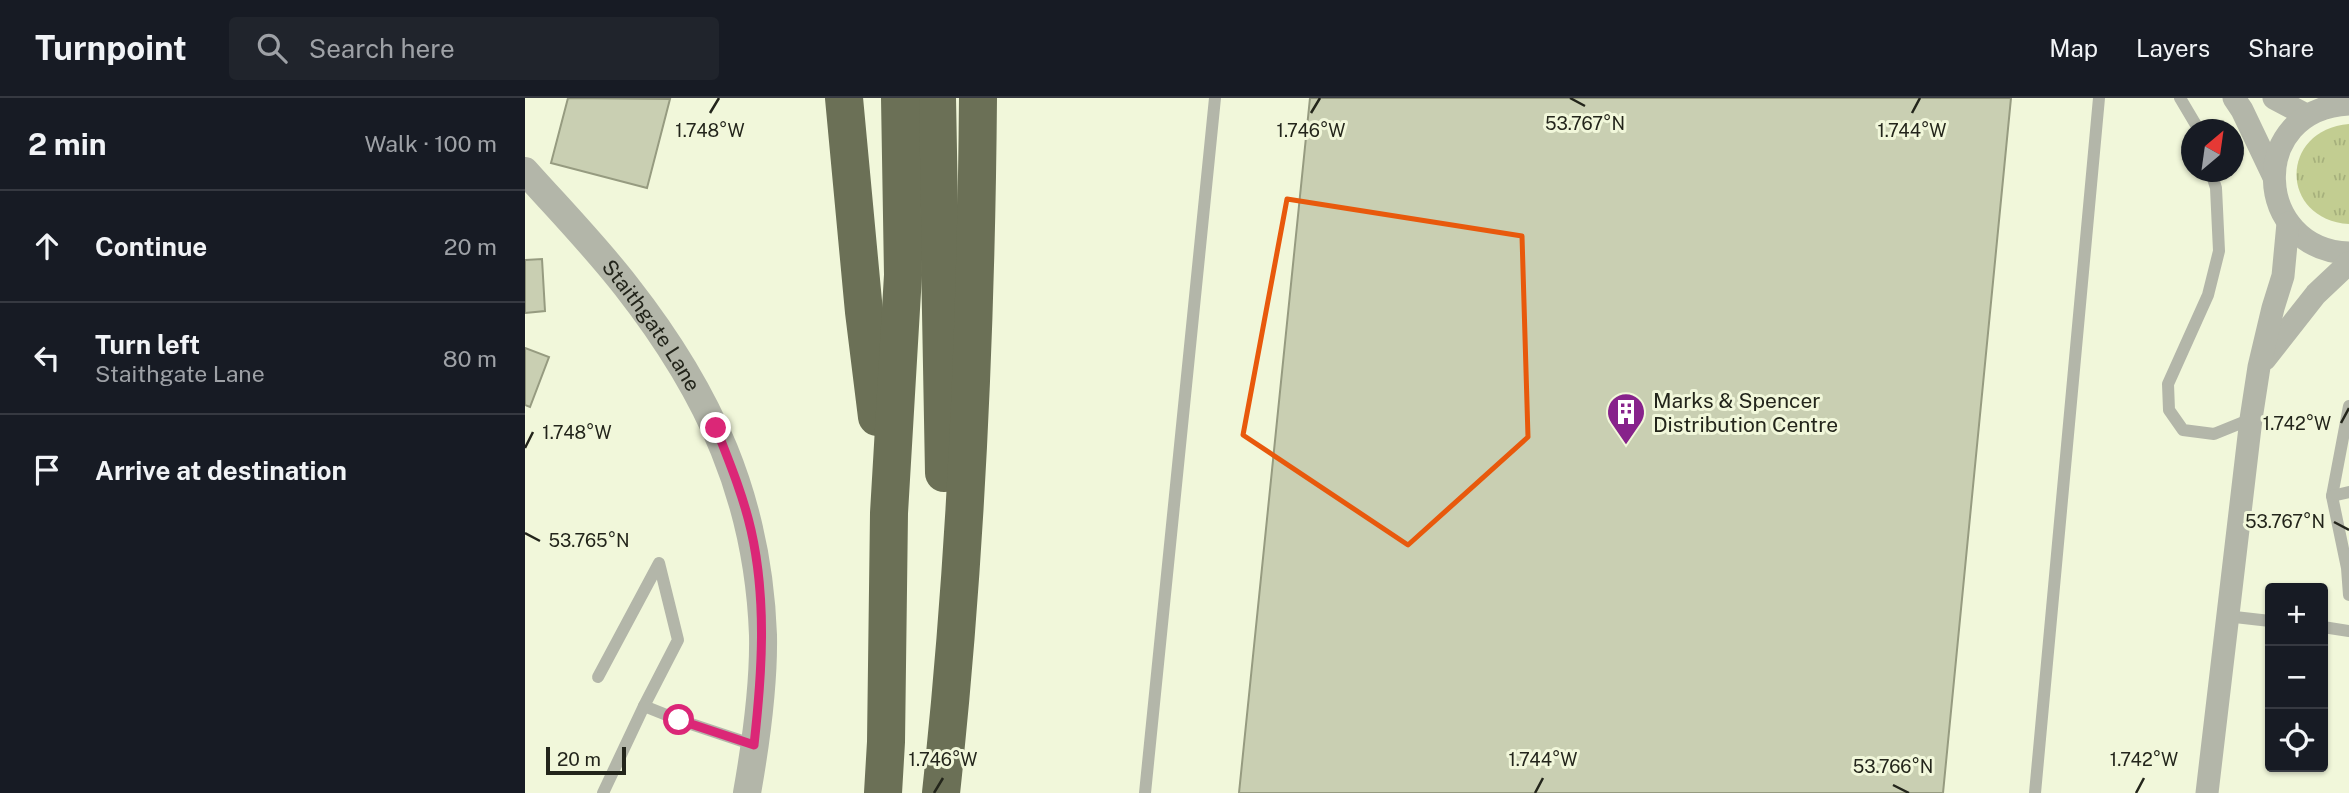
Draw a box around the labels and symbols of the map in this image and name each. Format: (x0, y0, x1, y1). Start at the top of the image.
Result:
text: 53.767°N (1545, 113, 1625, 134)
north arrow (2181, 119, 2244, 182)
text: 1.748°W (675, 120, 745, 141)
text: 1.746°W (1277, 120, 1345, 141)
text: 1.744°W (1878, 120, 1946, 141)
street label: Staithgate Lane (597, 254, 706, 395)
place label: Marks & Spencer Distribution Centre (1653, 388, 1838, 437)
building icon: Marks & Spencer Distribution Centre (1605, 391, 1647, 446)
route end (700, 412, 731, 443)
text: 1.742°W (2263, 413, 2331, 434)
text: 1.748°W (542, 422, 612, 443)
text: 53.767°N (2245, 511, 2325, 532)
text: 53.765°N (548, 530, 630, 551)
route start (663, 704, 694, 735)
scale bar (546, 744, 627, 776)
text: 1.746°W (909, 749, 977, 770)
text: 1.744°W (1509, 749, 1577, 770)
text: 1.742°W (2110, 749, 2178, 770)
text: 53.766°N (1853, 756, 1933, 777)

